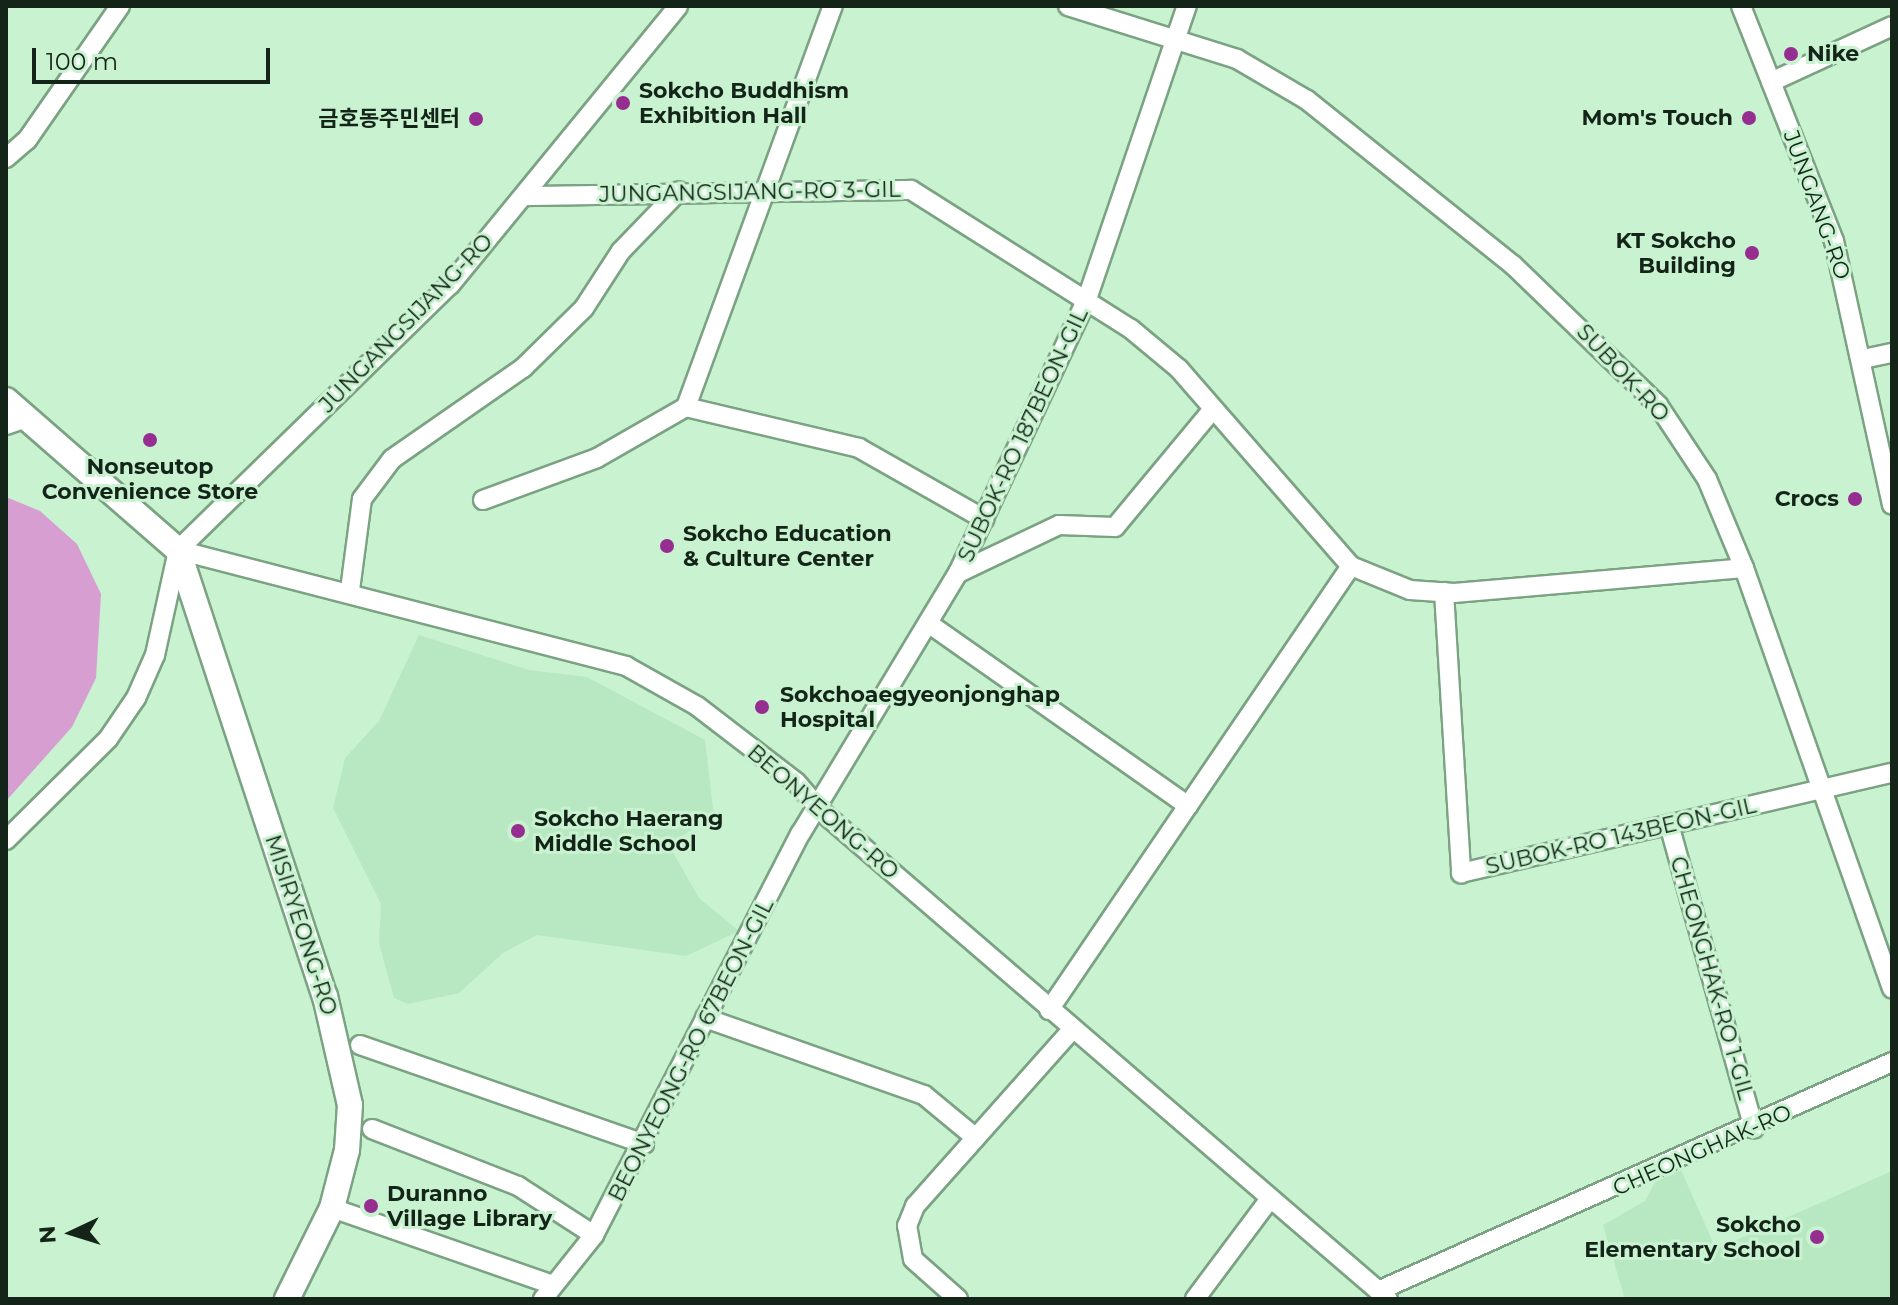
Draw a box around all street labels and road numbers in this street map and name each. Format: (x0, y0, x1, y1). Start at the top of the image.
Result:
street label: JUNGANG-RO (1778, 127, 1856, 283)
street label: JUNGANGSIJANG-RO 3-GIL (599, 176, 901, 208)
street label: JUNGANGSIJANG-RO (314, 228, 498, 418)
street label: SUBOK-RO 187BEON-GIL (952, 304, 1094, 566)
street label: SUBOK-RO (1571, 319, 1675, 427)
street label: BEONYEONG-RO (742, 739, 904, 885)
street label: SUBOK-RO 143BEON-GIL (1483, 792, 1759, 880)
street label: MISIRYEONG-RO (259, 832, 343, 1018)
street label: CHEONGHAK-RO 1-GIL (1665, 853, 1759, 1103)
street label: BEONYEONG-RO 67BEON-GIL (603, 894, 779, 1206)
street label: CHEONGHAK-RO (1609, 1099, 1795, 1201)

